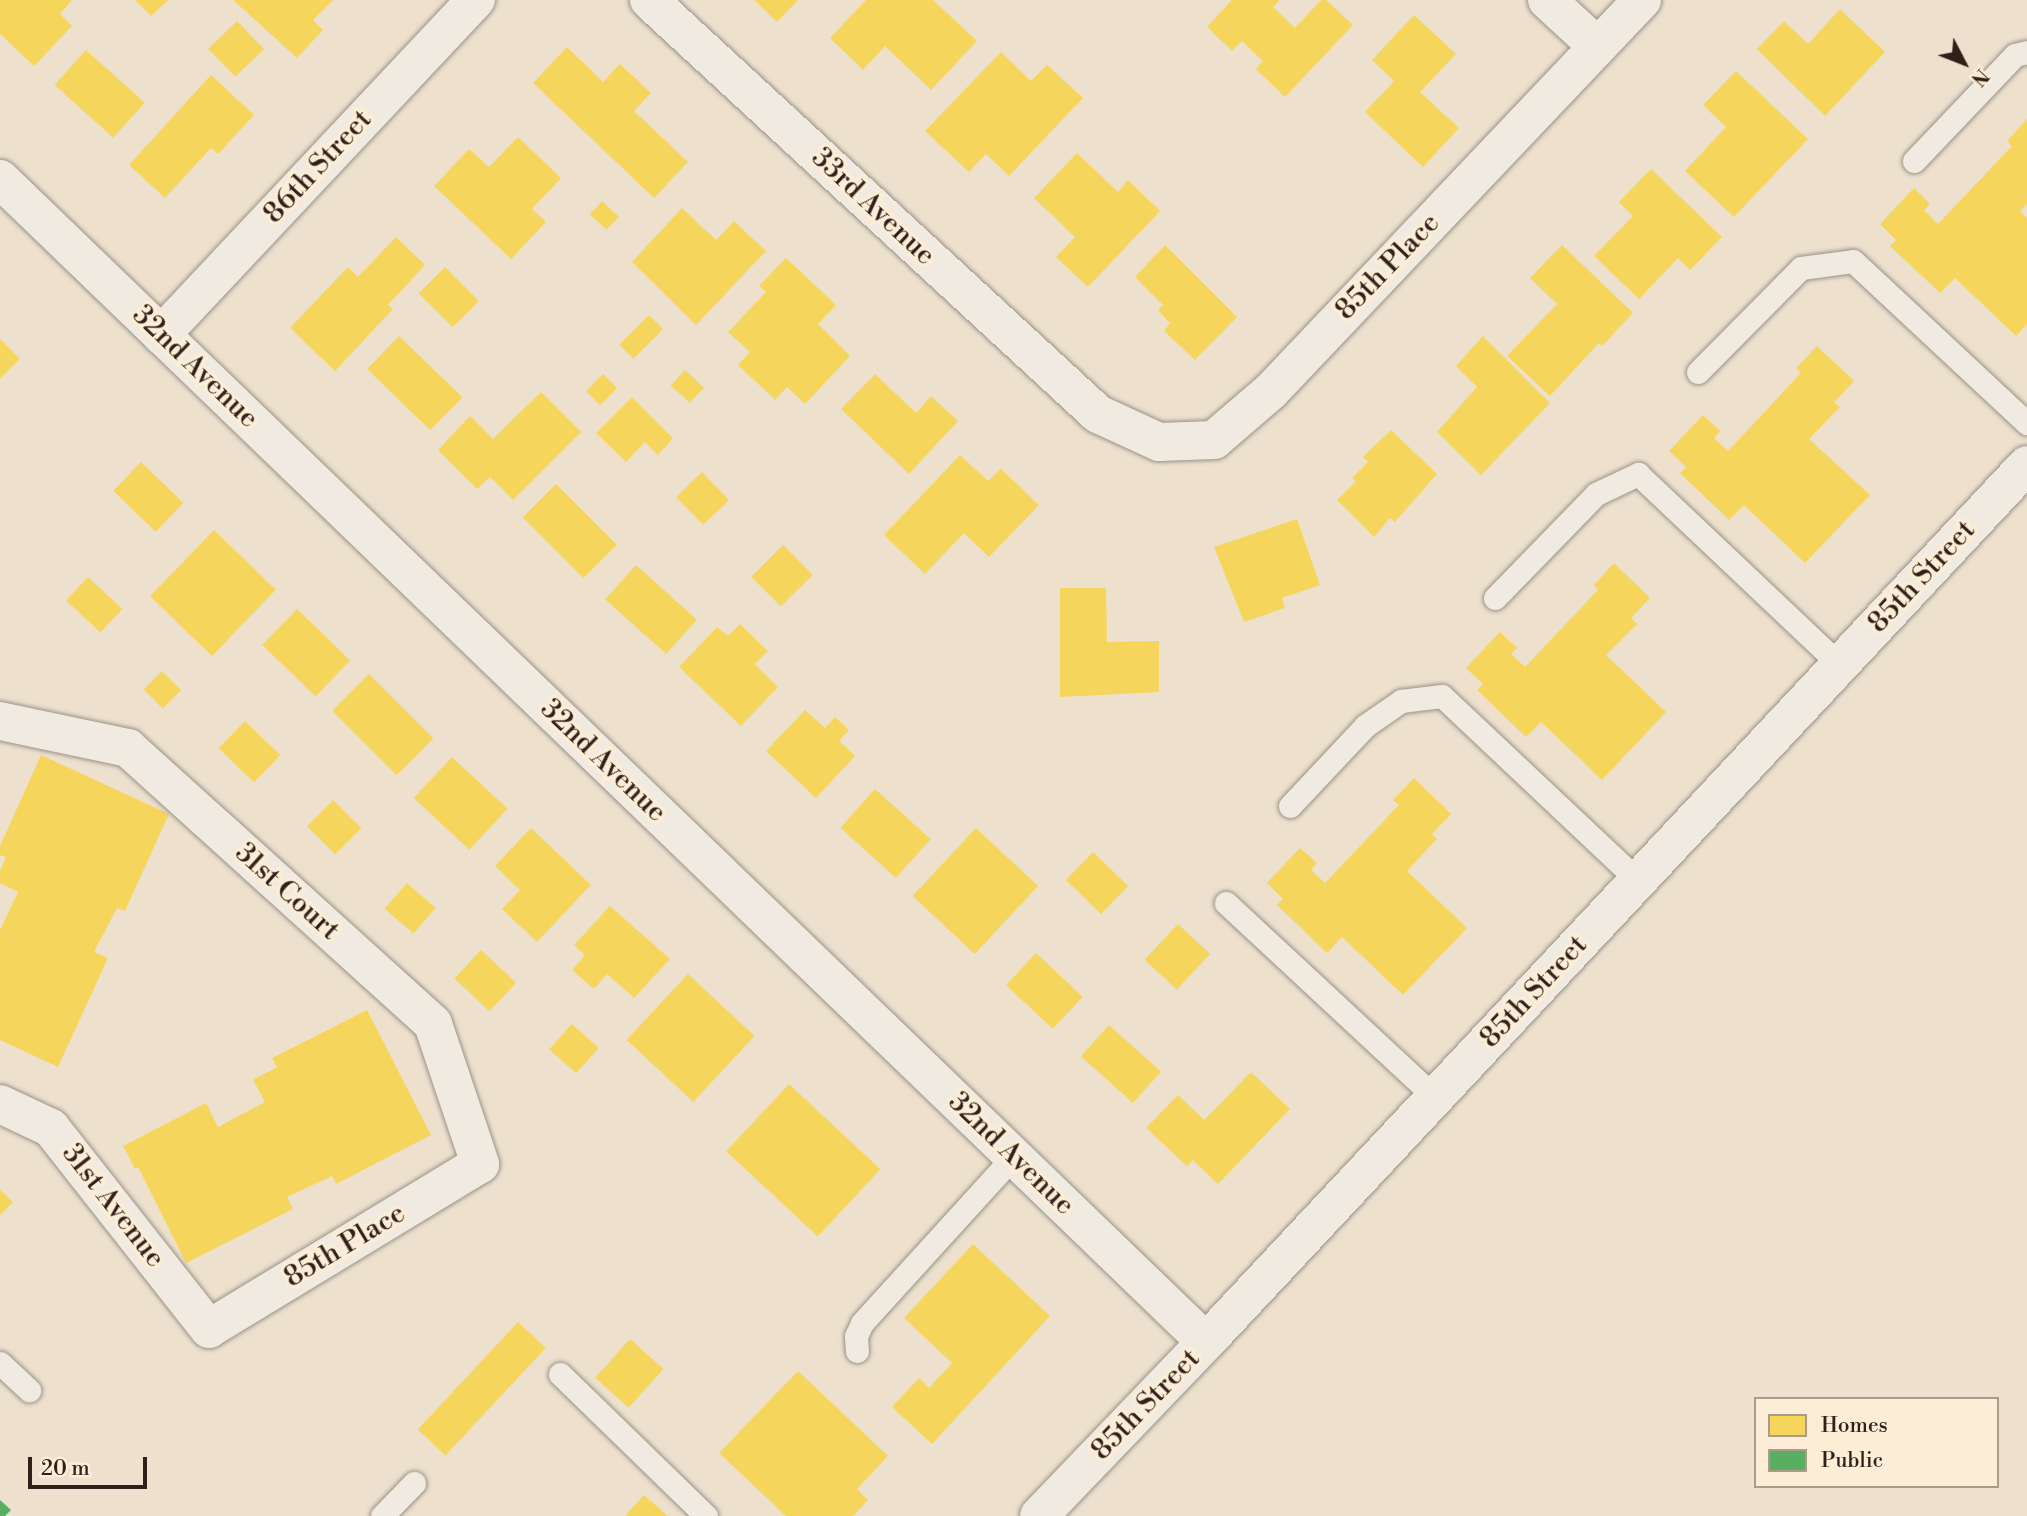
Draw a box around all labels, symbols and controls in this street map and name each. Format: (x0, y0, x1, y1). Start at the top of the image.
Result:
north arrow (1929, 28, 1999, 98)
text: N (1966, 63, 1994, 91)
street label: 86th Street (257, 103, 379, 231)
street label: 33rd Avenue (804, 141, 942, 273)
street label: 85th Place (1329, 207, 1447, 327)
street label: 32nd Avenue (125, 299, 265, 435)
street label: 85th Street (1862, 514, 1982, 640)
street label: 32nd Avenue (533, 693, 673, 829)
street label: 31st Court (228, 836, 346, 948)
street label: 85th Street (1474, 929, 1594, 1055)
street label: 32nd Avenue (941, 1086, 1081, 1222)
street label: 31st Avenue (54, 1138, 172, 1274)
street label: 85th Place (278, 1197, 412, 1295)
street label: 85th Street (1085, 1342, 1207, 1468)
legend (1754, 1397, 1999, 1488)
text: Homes (1821, 1413, 1888, 1439)
scale bar (32, 1442, 150, 1486)
text: Public (1821, 1448, 1883, 1474)
text: 20 m (41, 1456, 90, 1482)

